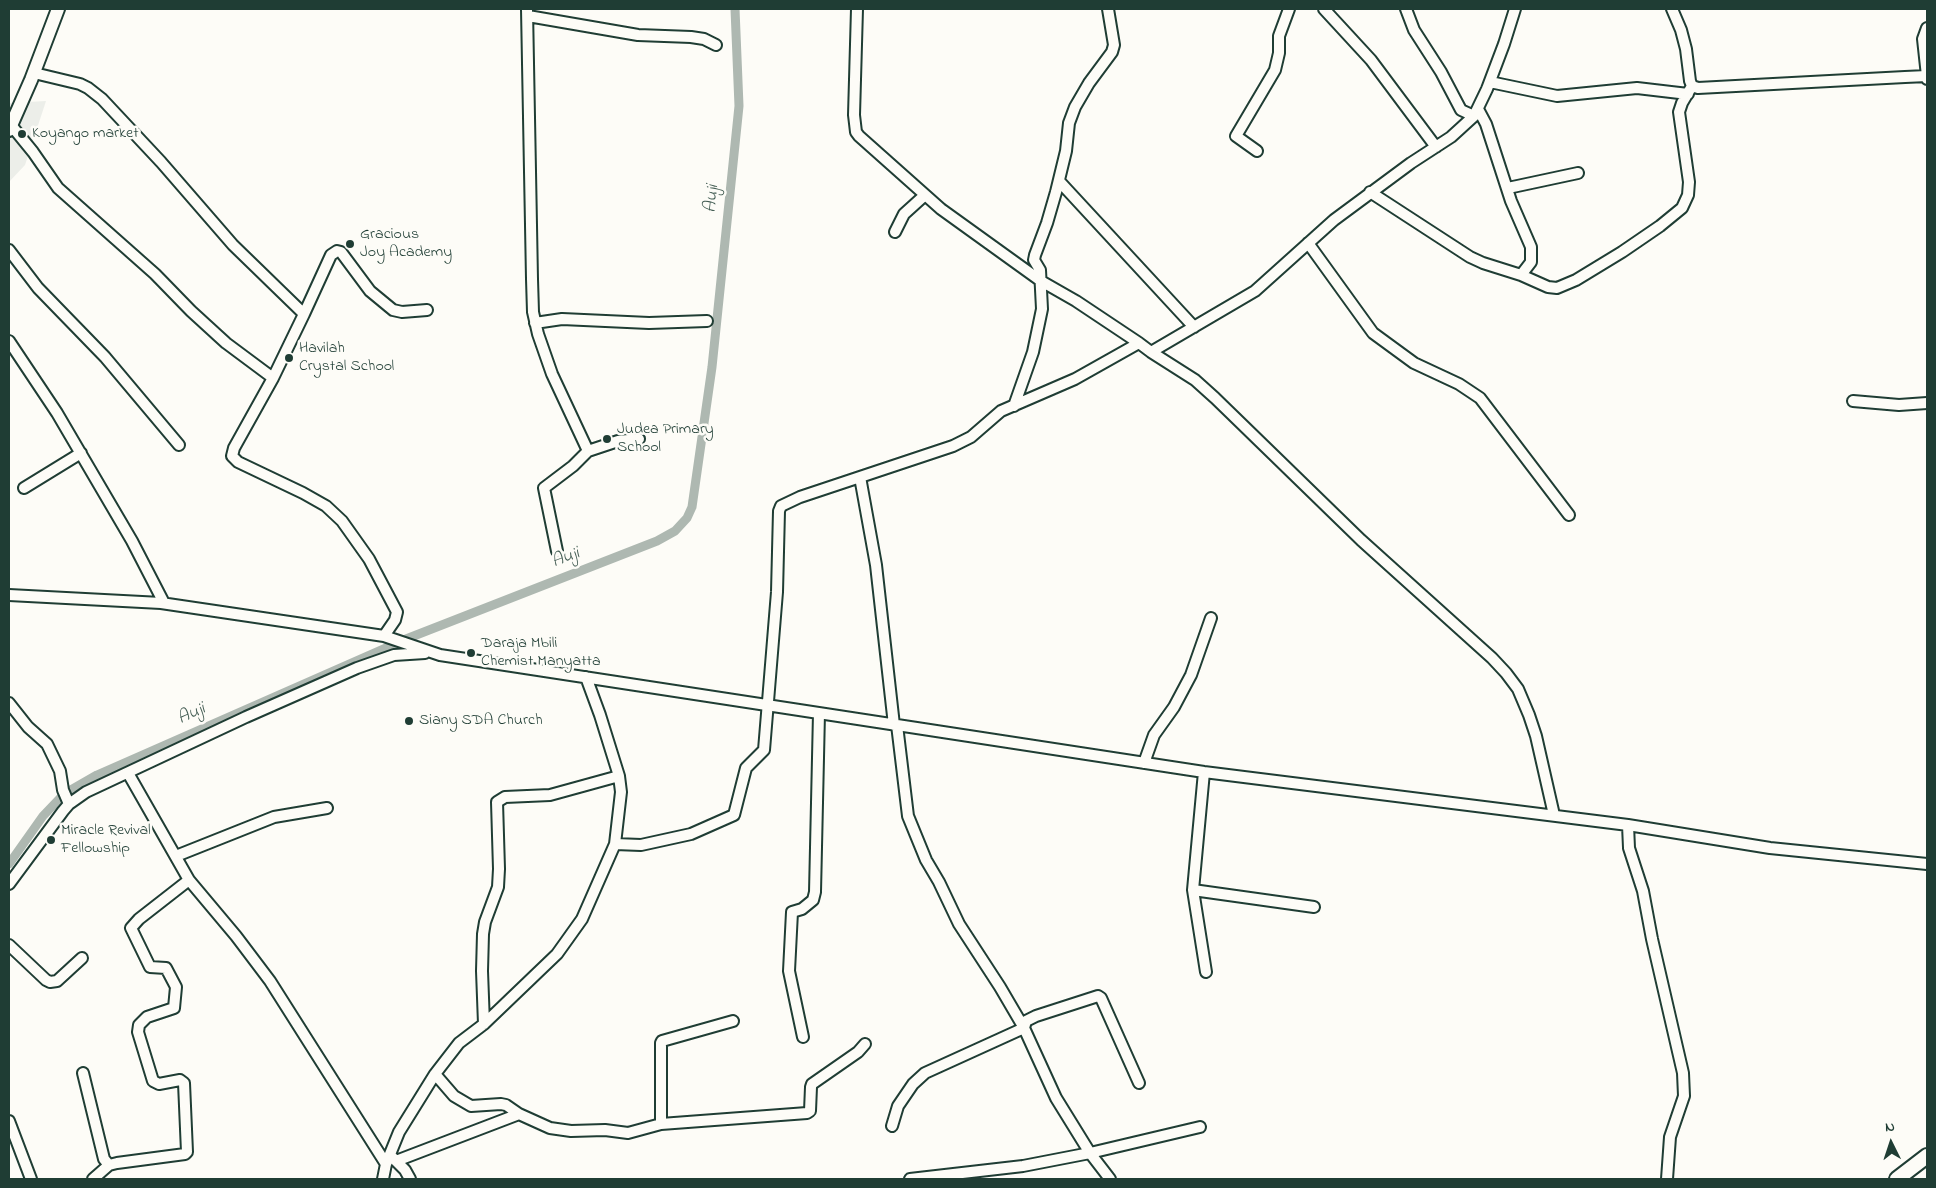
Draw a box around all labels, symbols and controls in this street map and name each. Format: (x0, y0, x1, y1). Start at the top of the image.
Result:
place label: Koyango market (32, 124, 139, 144)
marker: Koyango market (16, 128, 28, 140)
water label: Auji (701, 184, 725, 214)
place label: Gracious Joy Academy (360, 225, 452, 263)
marker: Gracious Joy Academy (344, 238, 356, 250)
place label: Havilah Crystal School (299, 339, 394, 377)
marker: Havilah Crystal School (283, 352, 295, 364)
place label: Judea Primary School (617, 420, 714, 458)
marker: Judea Primary School (601, 433, 613, 445)
water label: Auji (549, 544, 583, 574)
place label: Daraja Mbili Chemist Manyatta (481, 634, 601, 672)
marker: Daraja Mbili Chemist Manyatta (465, 647, 477, 659)
water label: Auji (175, 699, 209, 731)
place label: Siany SDA Church (419, 711, 543, 731)
marker: Siany SDA Church (403, 715, 415, 727)
place label: Miracle Revival Fellowship (61, 821, 151, 859)
marker: Miracle Revival Fellowship (45, 834, 57, 846)
text: N (1884, 1117, 1895, 1138)
north arrow (1866, 1118, 1916, 1168)

